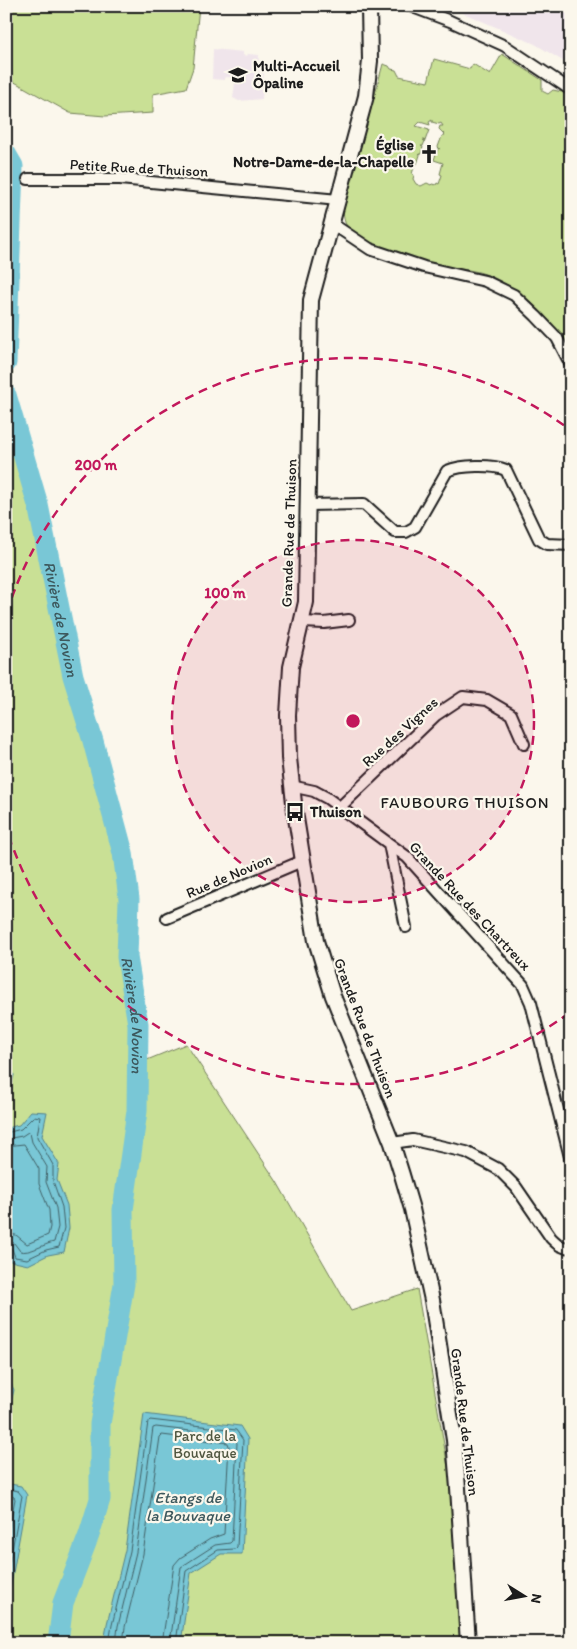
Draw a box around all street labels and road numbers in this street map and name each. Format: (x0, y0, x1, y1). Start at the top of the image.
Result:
street label: Petite Rue de Thuison (69, 155, 209, 181)
street label: Grande Rue de Thuison (277, 458, 301, 608)
street label: Rue des Vignes (358, 693, 442, 771)
street label: Grande Rue des Chartreux (405, 838, 535, 975)
street label: Rue de Novion (183, 850, 275, 902)
street label: Grande Rue de Thuison (330, 955, 400, 1101)
street label: Grande Rue de Thuison (447, 1347, 483, 1497)

